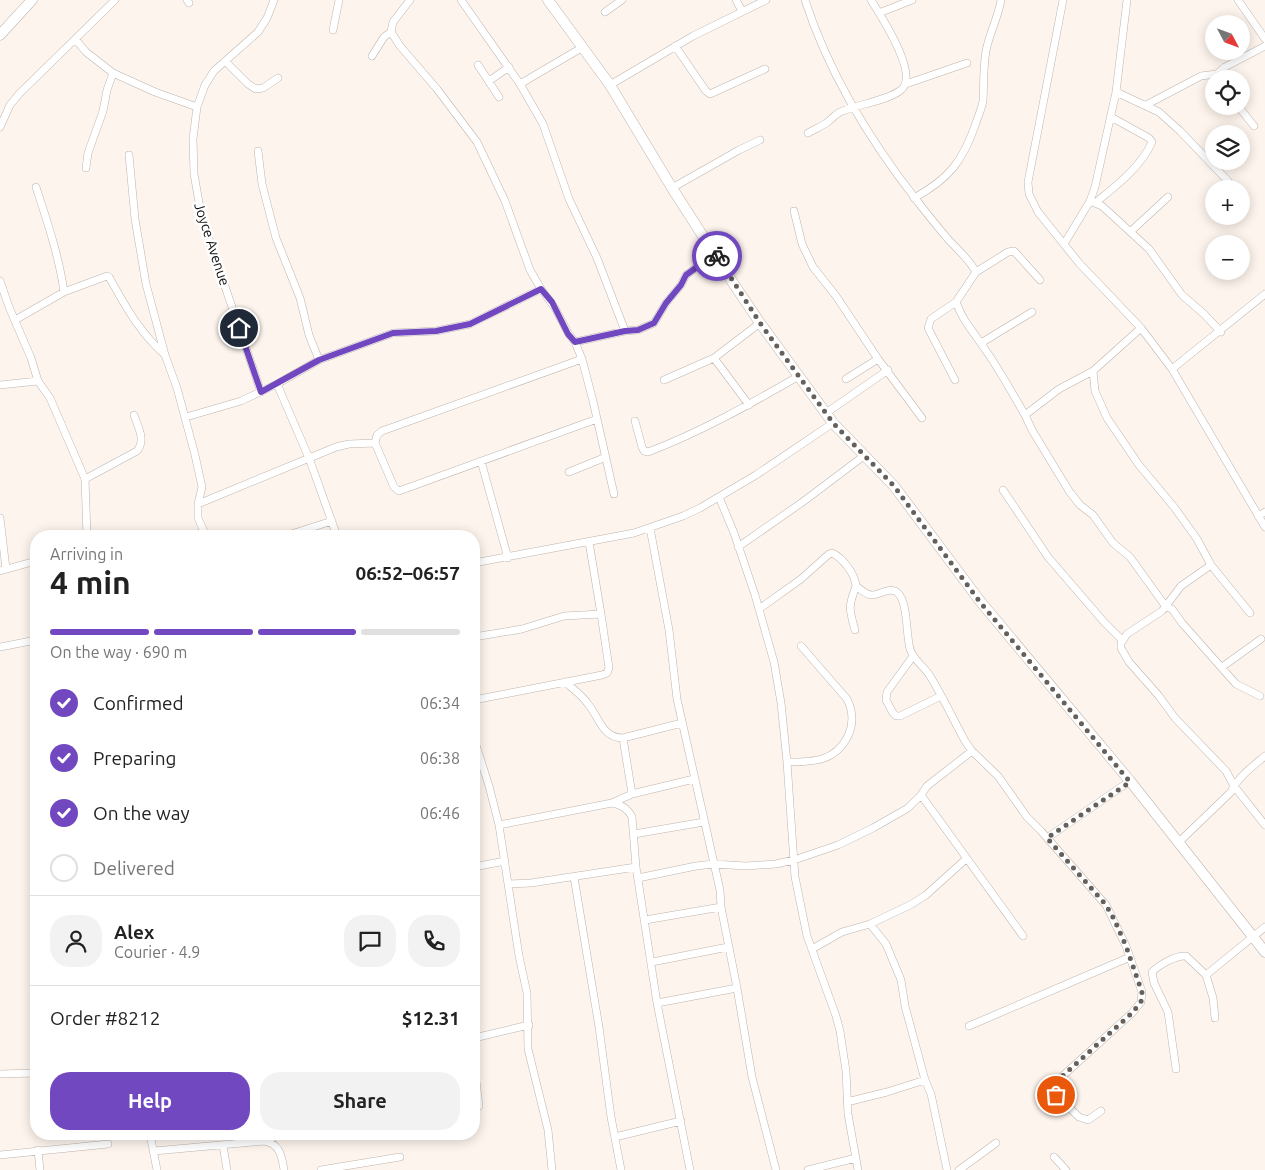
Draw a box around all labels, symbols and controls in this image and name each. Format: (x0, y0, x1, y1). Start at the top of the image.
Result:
north arrow (1205, 15, 1250, 60)
map controls (1205, 15, 1250, 280)
button: locate (1205, 70, 1250, 115)
button: layers (1205, 125, 1250, 170)
button: + (1205, 180, 1250, 225)
street label: Joyce Avenue (191, 200, 233, 288)
courier (692, 231, 742, 281)
button: − (1205, 235, 1250, 280)
icon: bike (703, 242, 731, 270)
pin (218, 307, 260, 349)
icon: home (225, 314, 253, 342)
text: Arriving in (50, 545, 123, 563)
text: 06:52–06:57 (355, 562, 460, 584)
text: 4 min (50, 564, 131, 600)
text: On the way · 690 m (50, 643, 187, 661)
icon: check (50, 689, 78, 717)
text: Confirmed (93, 692, 184, 714)
text: 06:34 (420, 694, 460, 712)
icon: check (50, 744, 78, 772)
text: Preparing (93, 747, 177, 769)
text: 06:38 (420, 749, 460, 767)
icon: check (50, 799, 78, 827)
text: On the way (93, 802, 190, 824)
text: 06:46 (420, 804, 460, 822)
text: Delivered (93, 857, 175, 879)
button: person (50, 915, 102, 967)
button: chat (344, 915, 396, 967)
button: phone (408, 915, 460, 967)
text: Alex (114, 921, 154, 943)
text: Courier · 4.9 (114, 943, 200, 961)
text: Order #8212 (50, 1007, 160, 1029)
text: $12.31 (402, 1007, 460, 1029)
button: Help (50, 1072, 250, 1130)
button: Share (260, 1072, 460, 1130)
pin (1035, 1074, 1077, 1116)
icon: bag (1042, 1081, 1070, 1109)

